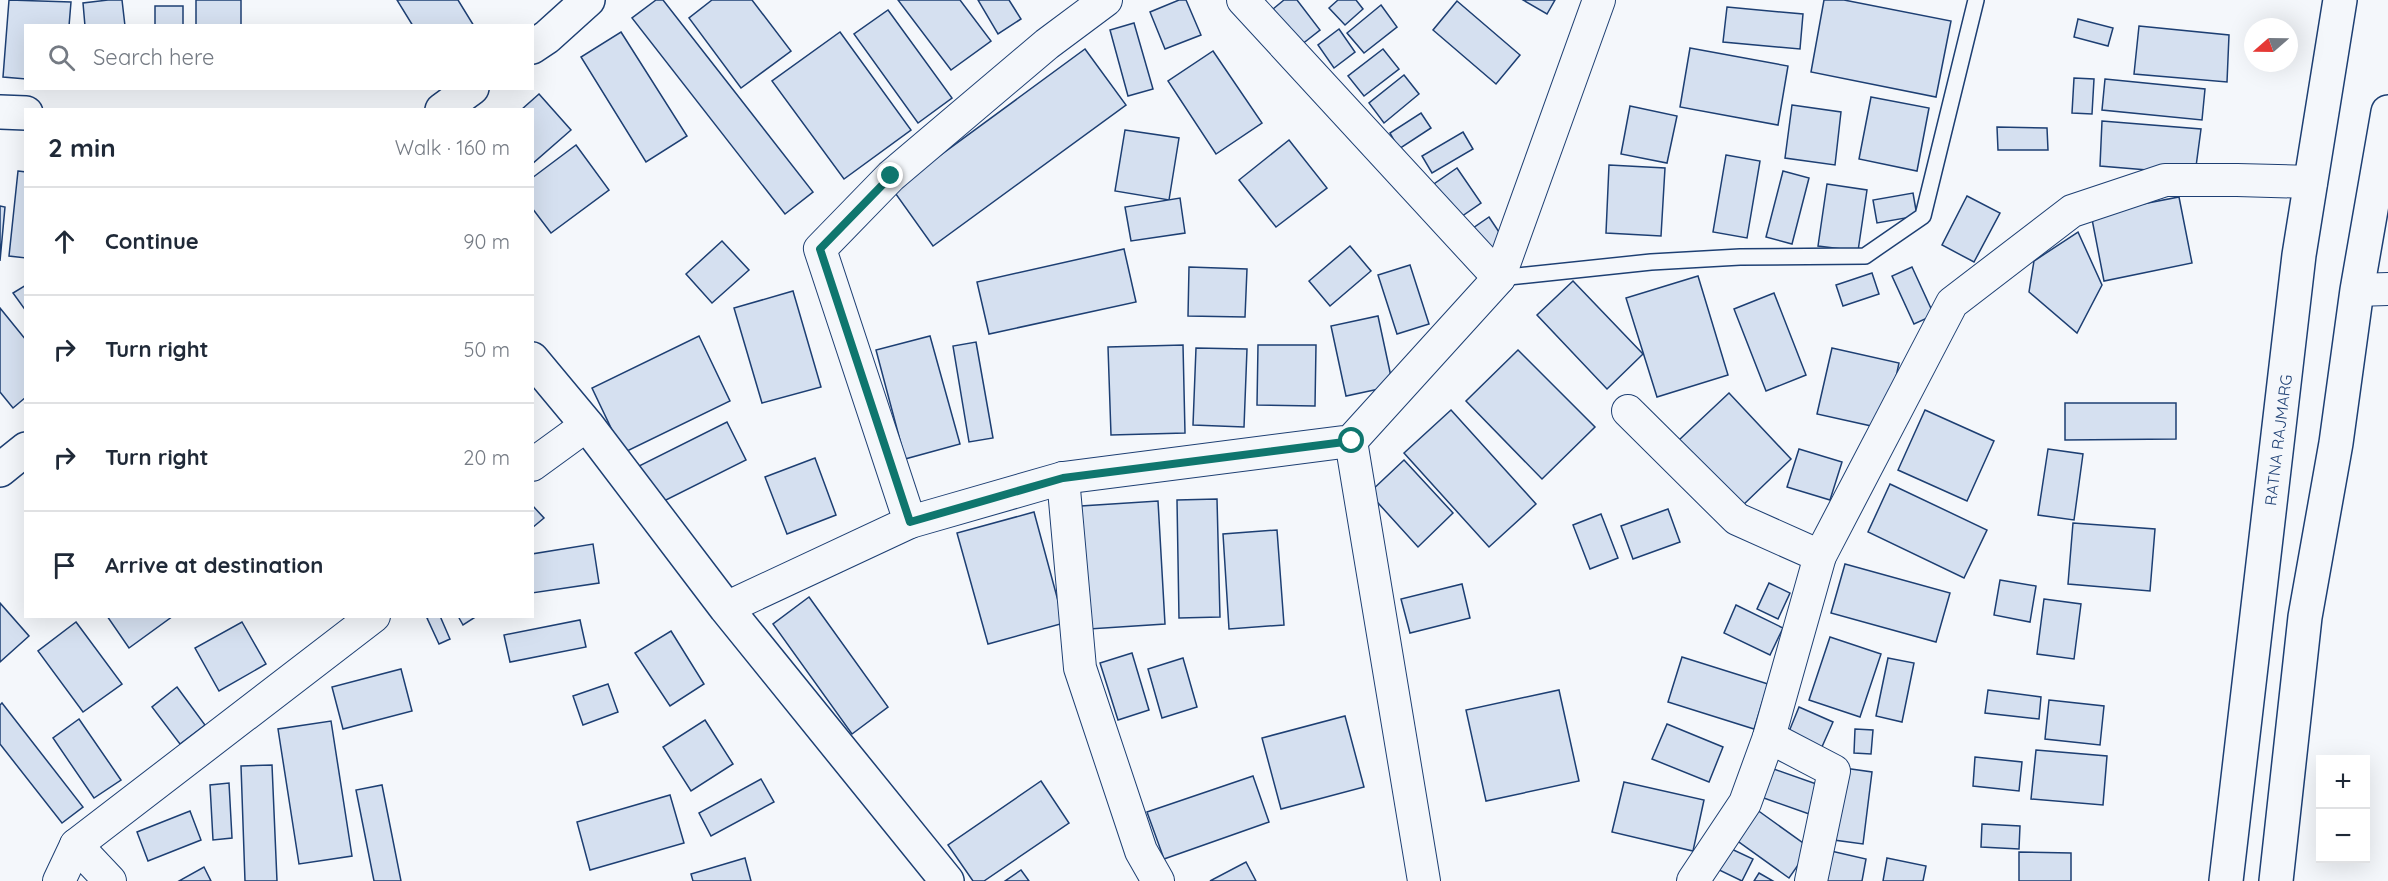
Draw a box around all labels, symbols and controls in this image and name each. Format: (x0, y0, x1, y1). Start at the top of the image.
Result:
north arrow (2244, 18, 2298, 72)
search box (24, 24, 534, 90)
icon: search (45, 41, 78, 74)
text: Search here (93, 43, 214, 71)
text: 2 min (48, 131, 116, 164)
text: Walk · 160 m (395, 135, 510, 160)
route end (877, 162, 903, 188)
icon: ahead (48, 225, 81, 258)
text: Continue (105, 227, 199, 255)
text: 90 m (463, 229, 510, 254)
icon: right (48, 333, 81, 366)
text: Turn right (105, 335, 209, 363)
text: 50 m (464, 337, 510, 362)
street label: RATNA RAJMARG (2260, 373, 2296, 507)
route start (1338, 427, 1364, 453)
icon: right (48, 441, 81, 474)
text: Turn right (105, 443, 209, 471)
text: 20 m (463, 445, 510, 470)
icon: arrive (48, 549, 81, 582)
text: Arrive at destination (105, 551, 323, 579)
map controls (2316, 755, 2370, 863)
button: + (2316, 755, 2370, 809)
button: − (2316, 809, 2370, 863)

